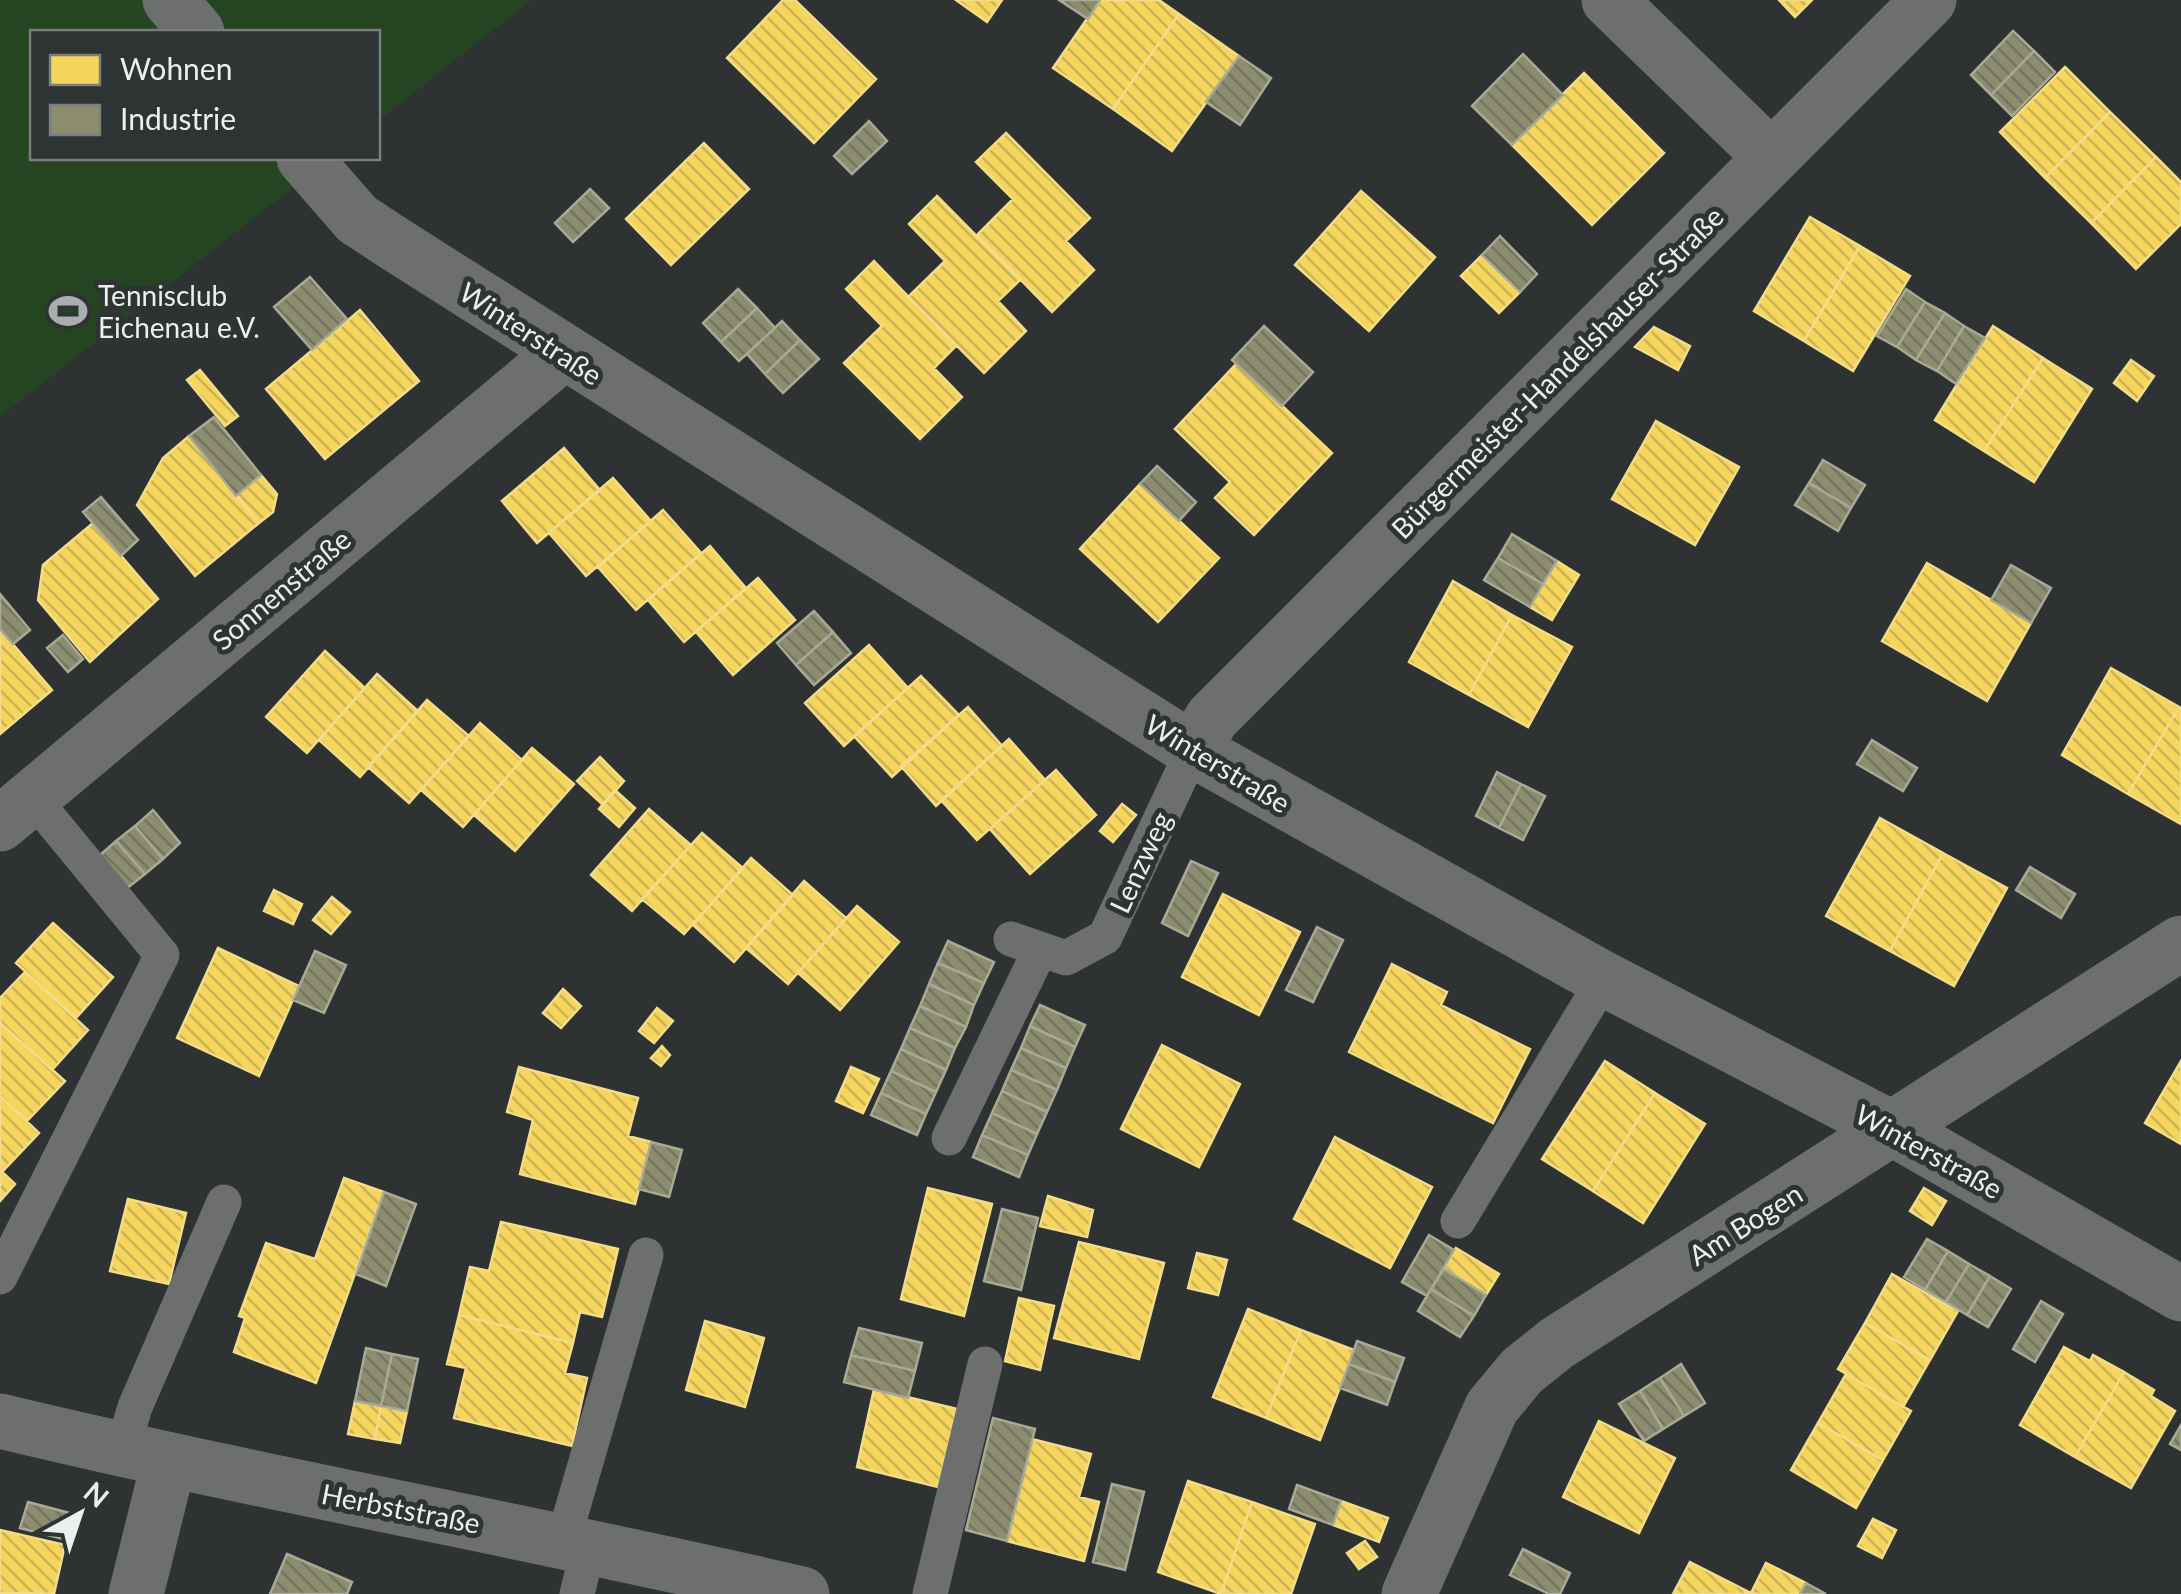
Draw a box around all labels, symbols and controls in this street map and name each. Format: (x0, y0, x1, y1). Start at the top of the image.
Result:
legend (30, 30, 380, 160)
text: Wohnen (120, 50, 232, 86)
text: Industrie (120, 100, 236, 136)
street label: Bürgermeister-Handelshauser-Straße (1384, 199, 1730, 545)
street label: Winterstraße (453, 274, 609, 392)
place label: Tennisclub Eichenau e.V. (98, 278, 260, 344)
sports icon: Tennisclub Eichenau e.V. (47, 290, 89, 332)
street label: Sonnenstraße (205, 521, 357, 657)
street label: Winterstraße (1139, 706, 1297, 820)
street label: Lenzweg (1102, 806, 1178, 918)
street label: Winterstraße (1849, 1097, 2009, 1205)
street label: Am Bogen (1682, 1176, 1808, 1272)
north arrow (30, 1464, 130, 1564)
text: N (78, 1474, 116, 1514)
street label: Herbststraße (319, 1476, 483, 1540)

